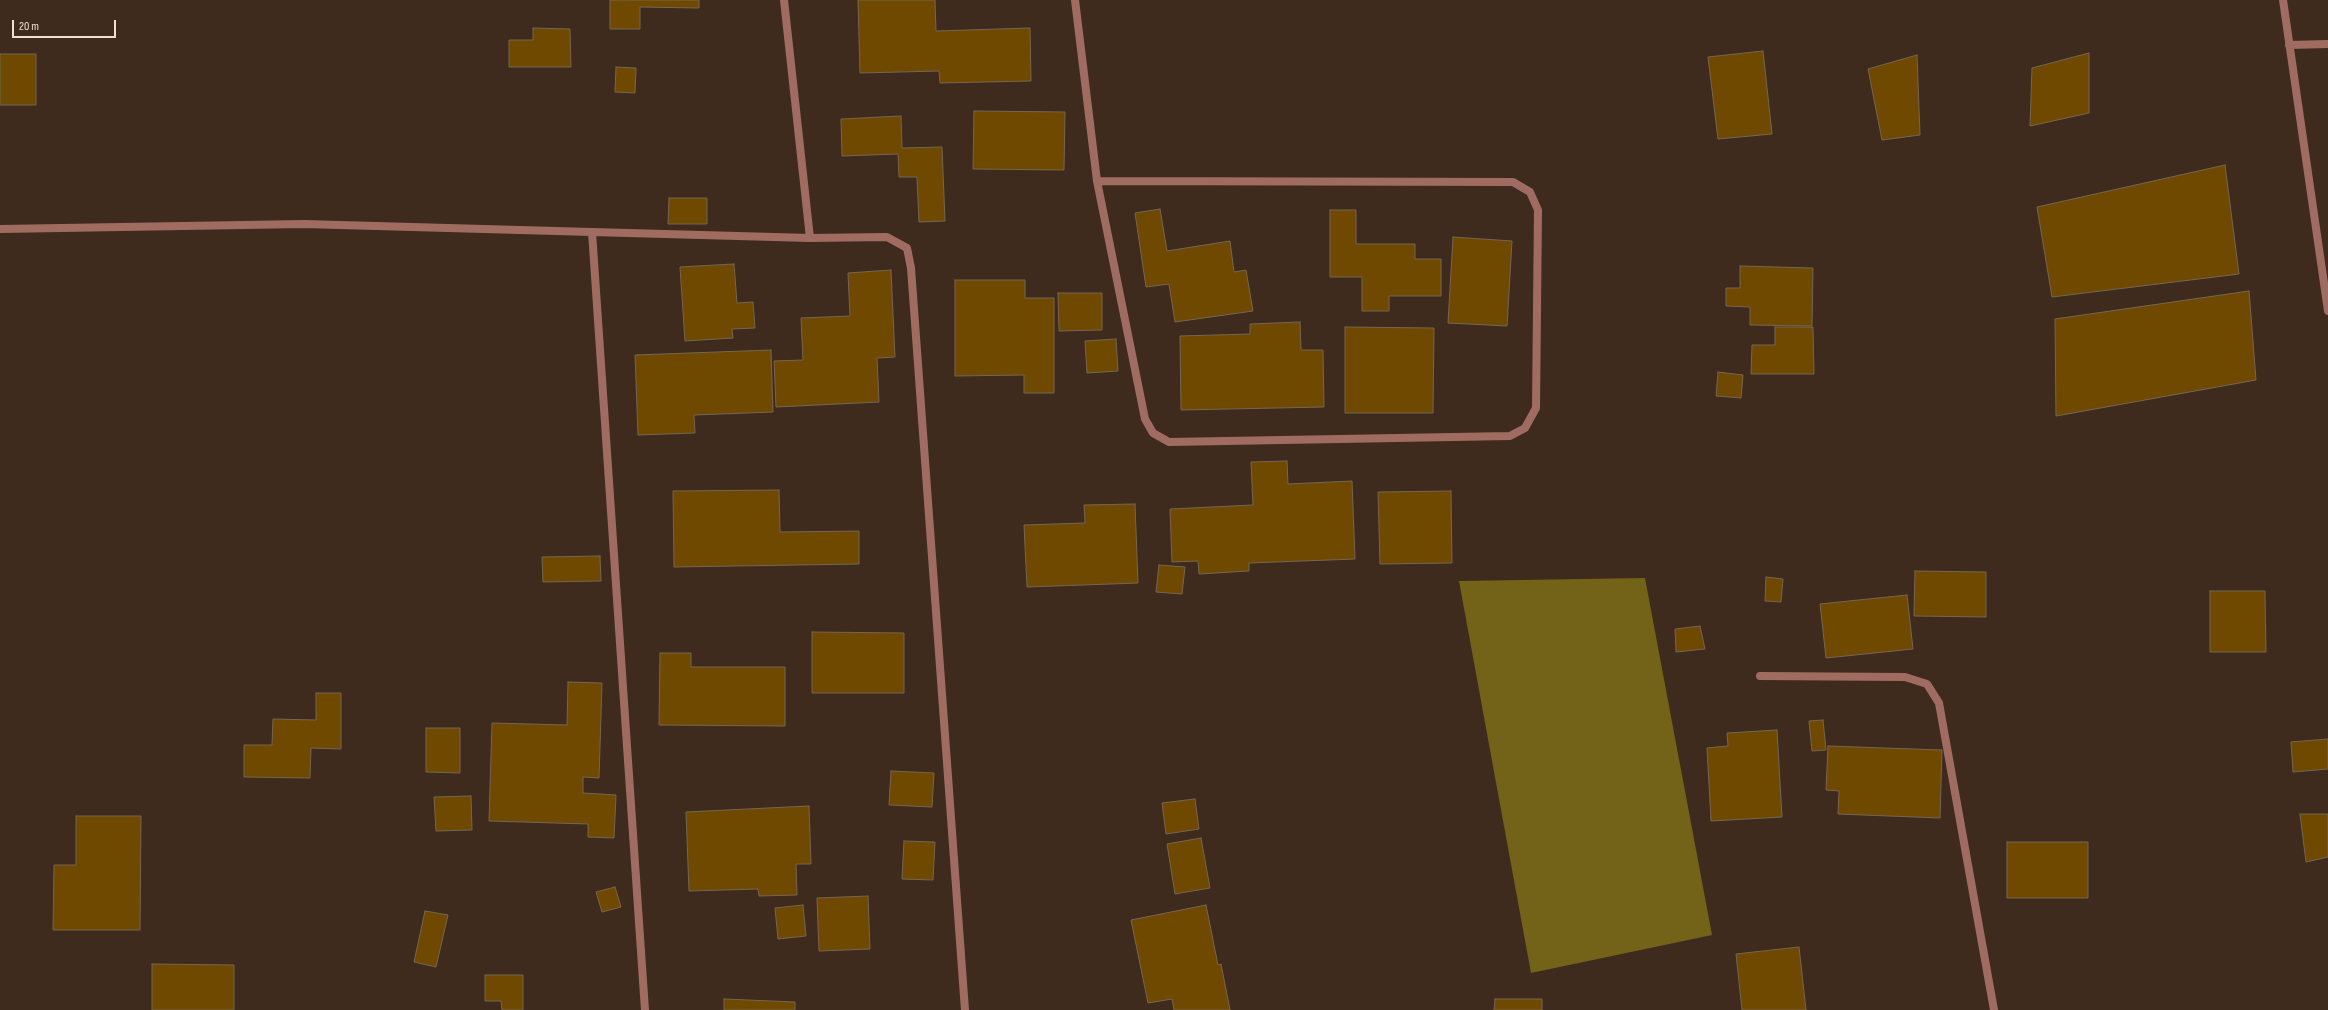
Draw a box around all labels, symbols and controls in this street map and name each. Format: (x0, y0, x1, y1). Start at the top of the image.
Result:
scale bar (14, 12, 118, 38)
text: 20 m (19, 19, 39, 34)

